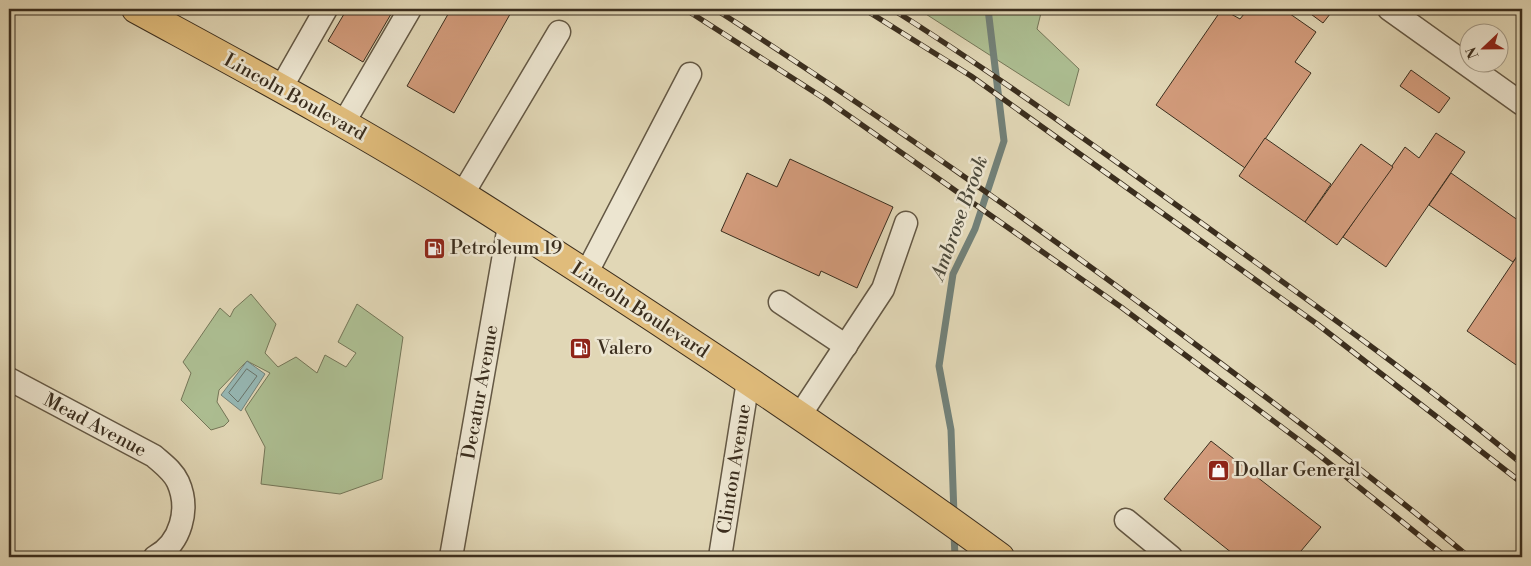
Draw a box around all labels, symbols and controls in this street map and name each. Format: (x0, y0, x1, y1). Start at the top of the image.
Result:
north arrow (1458, 22, 1508, 72)
text: N (1462, 44, 1483, 61)
street label: Lincoln Boulevard (220, 48, 371, 146)
water label: Ambrose Brook (925, 152, 994, 285)
fuel station icon: Petroleum 19 (422, 236, 446, 260)
place label: Petroleum 19 (450, 236, 562, 260)
street label: Lincoln Boulevard (567, 257, 713, 364)
street label: Decatur Avenue (456, 323, 504, 461)
fuel station icon: Valero (569, 336, 593, 360)
place label: Valero (596, 336, 652, 360)
street label: Mead Avenue (39, 388, 151, 462)
street label: Clinton Avenue (712, 402, 756, 536)
shop icon: Dollar General (1206, 458, 1230, 482)
place label: Dollar General (1234, 458, 1361, 482)

